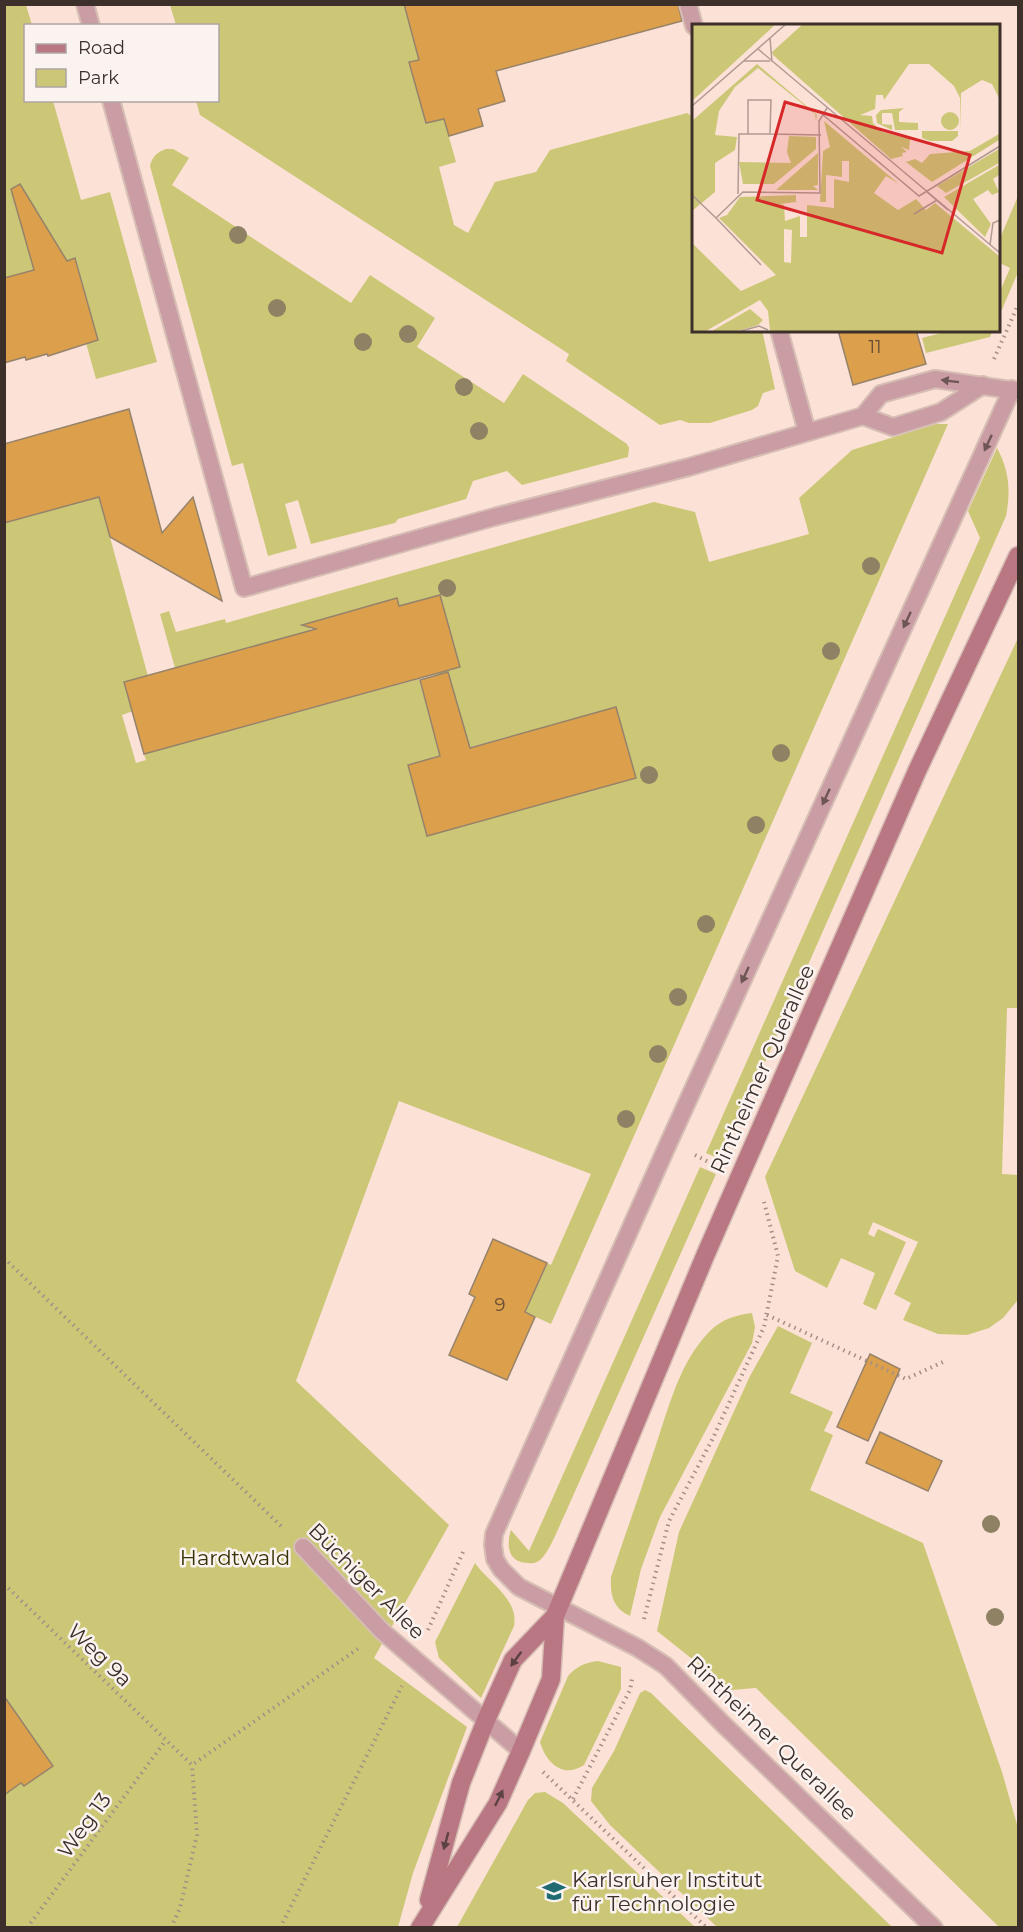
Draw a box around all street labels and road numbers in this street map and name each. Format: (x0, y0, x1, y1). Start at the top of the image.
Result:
street label: Rintheimer Querallee (705, 961, 819, 1177)
street label: Büchiger Allee (304, 1518, 430, 1644)
street label: Weg 9a (63, 1618, 137, 1692)
street label: Rintheimer Querallee (682, 1651, 862, 1825)
street label: Weg 13 (52, 1788, 116, 1862)

